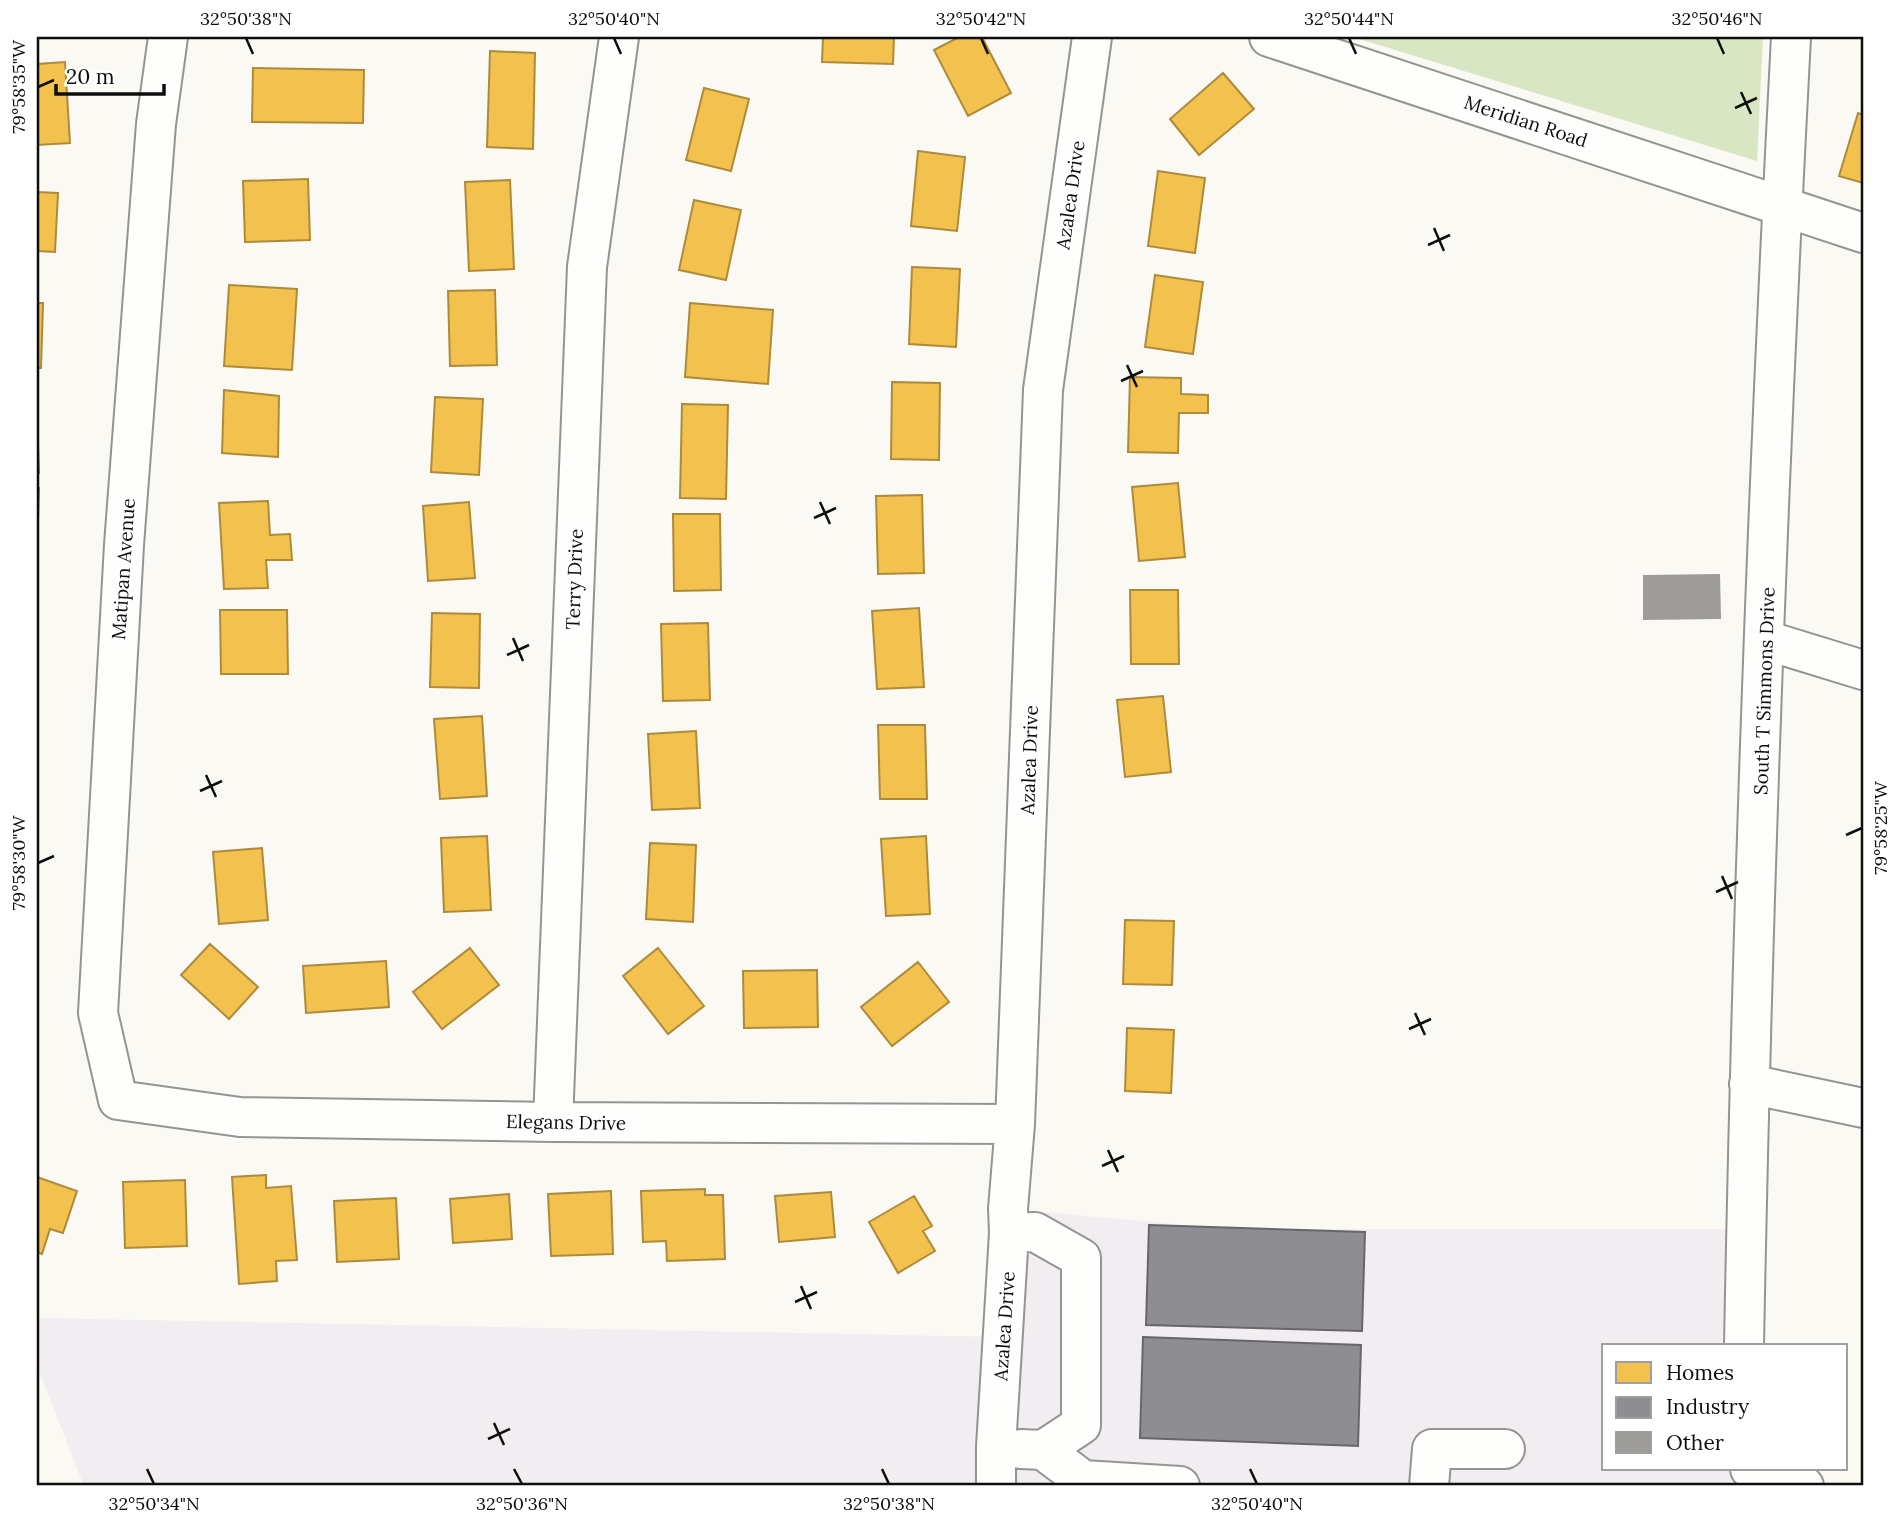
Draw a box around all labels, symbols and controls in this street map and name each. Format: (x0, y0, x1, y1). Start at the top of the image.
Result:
text: 32°50'38"N (200, 7, 292, 30)
text: 32°50'40"N (568, 7, 660, 30)
text: 32°50'42"N (936, 7, 1026, 30)
text: 32°50'44"N (1304, 7, 1394, 30)
text: 32°50'46"N (1672, 7, 1763, 30)
text: 79°58'35"W (7, 39, 30, 134)
scale bar (56, 52, 164, 96)
text: 20 m (66, 63, 115, 90)
street label: Meridian Road (1461, 90, 1591, 152)
street label: Azalea Drive (1050, 139, 1090, 252)
street label: Matipan Avenue (106, 497, 140, 641)
street label: Terry Drive (560, 528, 588, 630)
street label: South T Simmons Drive (1748, 587, 1780, 795)
street label: Azalea Drive (1015, 705, 1043, 816)
text: 79°58'25"W (1869, 780, 1892, 875)
text: 79°58'30"W (7, 814, 30, 911)
street label: Elegans Drive (506, 1109, 626, 1135)
street label: Azalea Drive (988, 1270, 1020, 1383)
legend (1602, 1344, 1848, 1470)
text: Homes (1666, 1359, 1734, 1386)
text: Industry (1666, 1393, 1749, 1420)
text: Other (1666, 1429, 1724, 1456)
text: 32°50'34"N (108, 1492, 200, 1515)
text: 32°50'36"N (476, 1492, 568, 1515)
text: 32°50'38"N (843, 1492, 935, 1515)
text: 32°50'40"N (1211, 1492, 1303, 1515)

